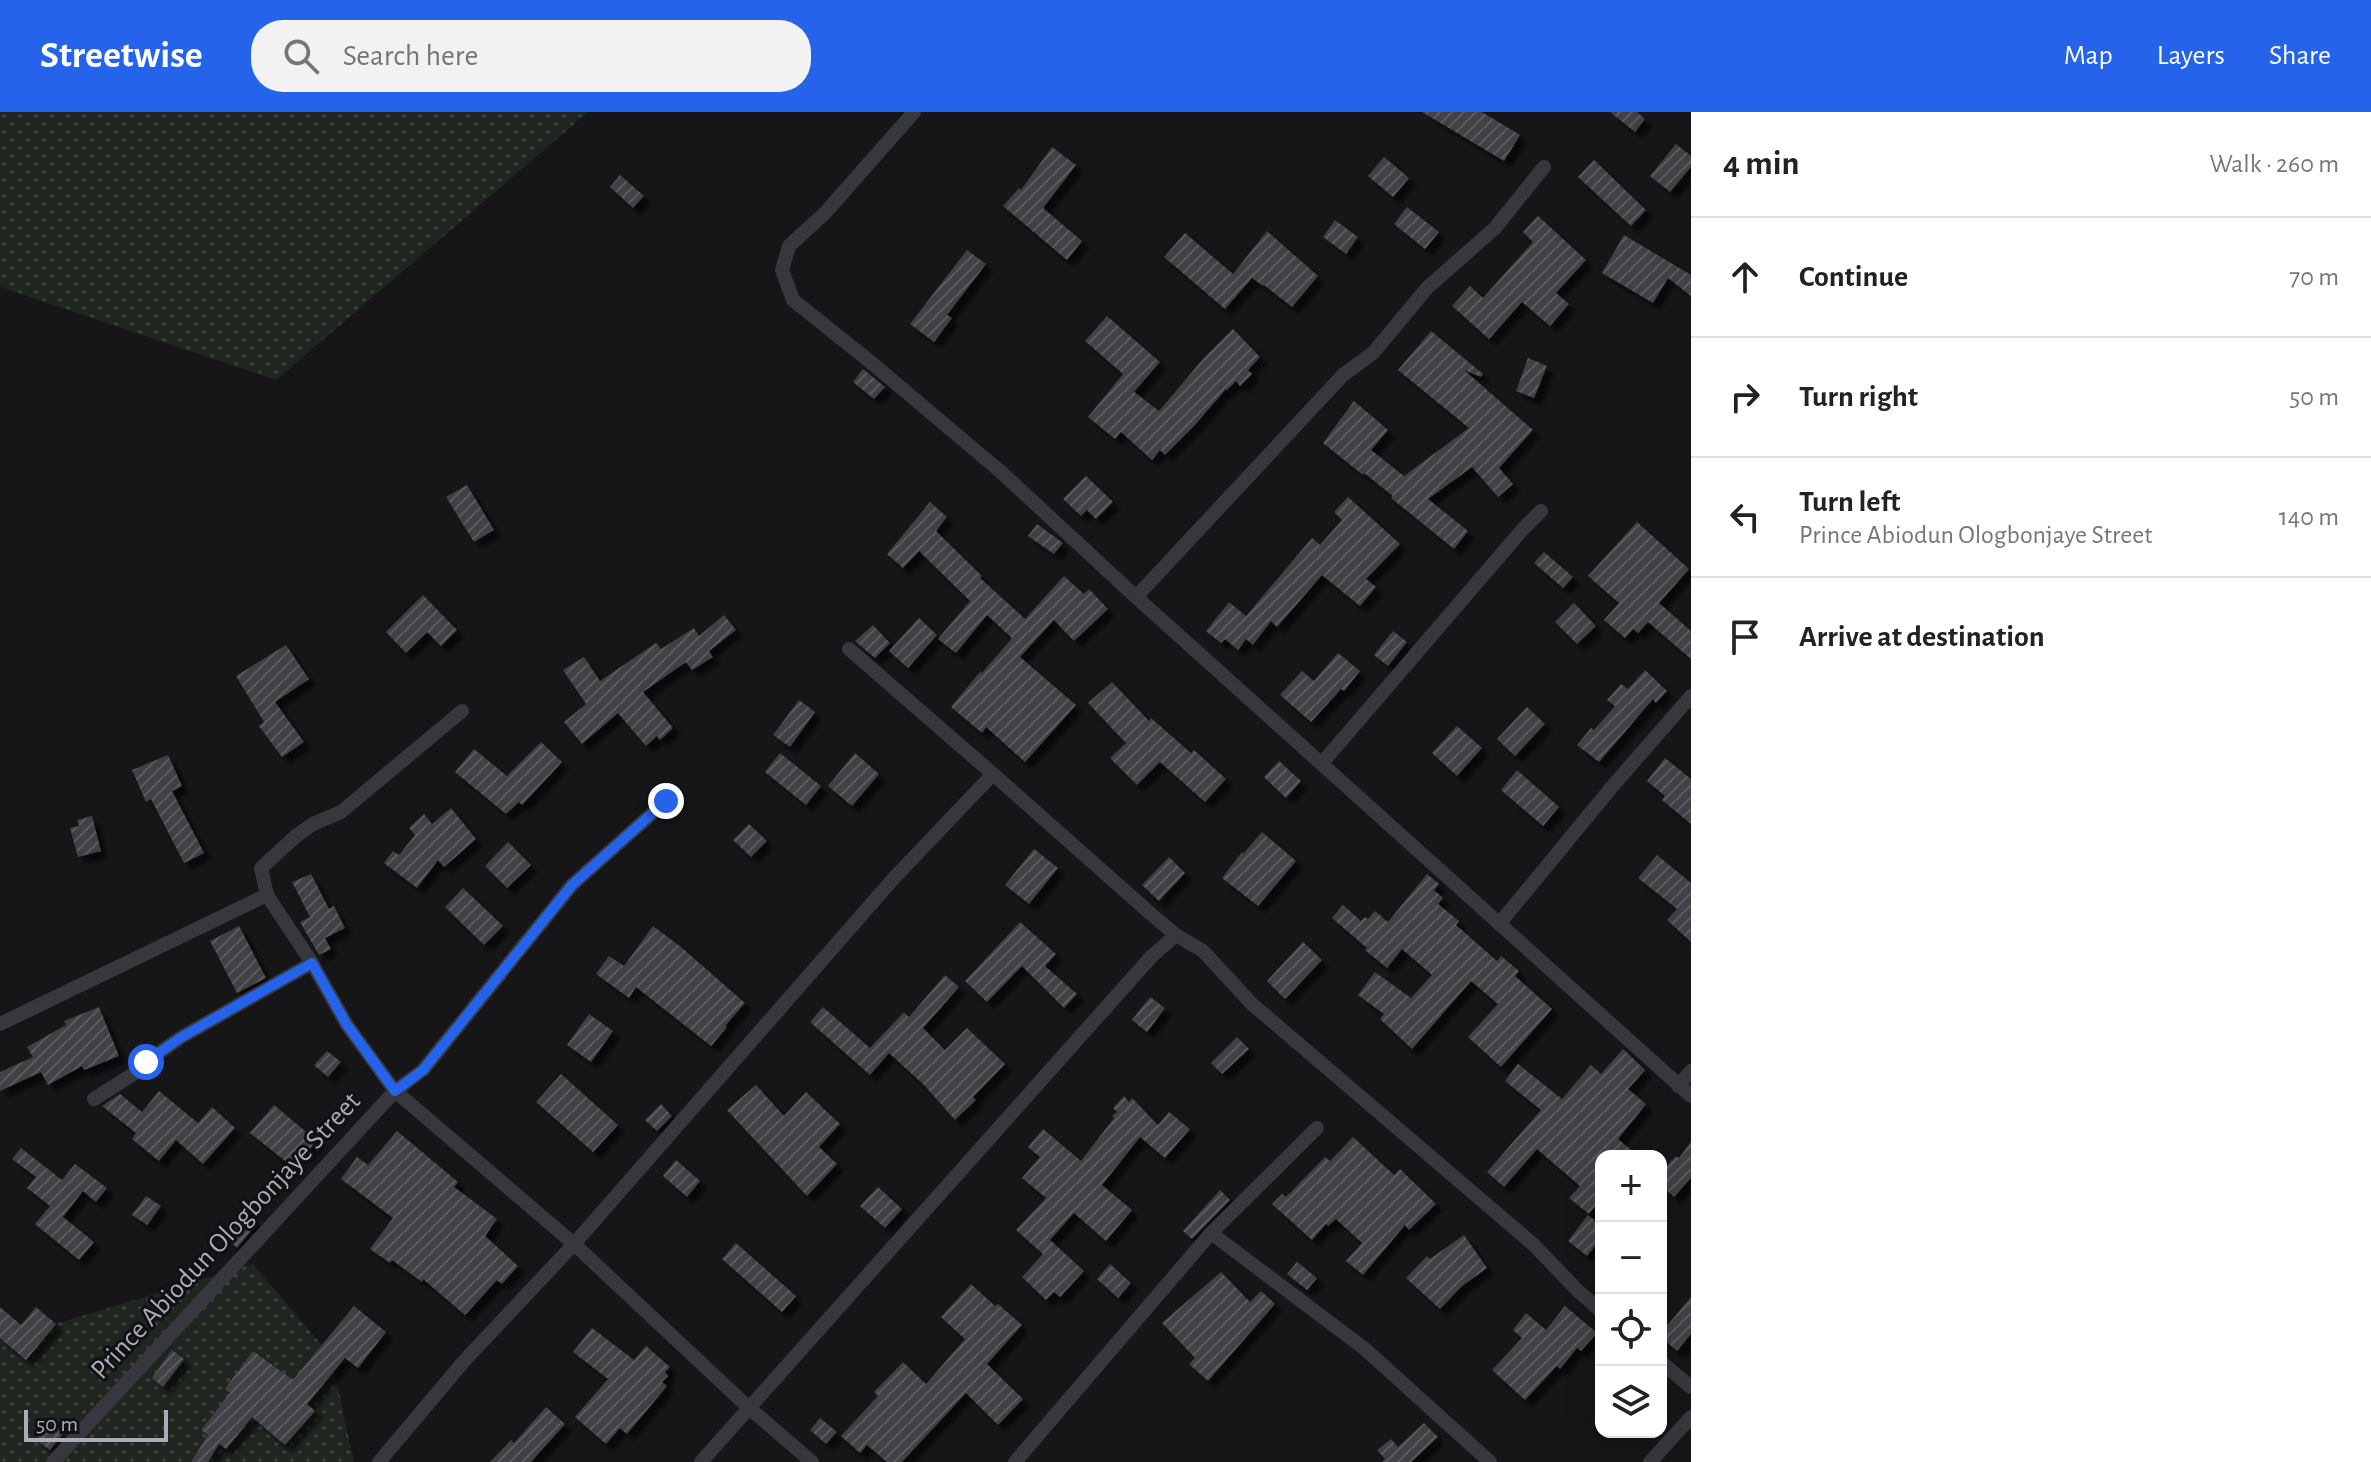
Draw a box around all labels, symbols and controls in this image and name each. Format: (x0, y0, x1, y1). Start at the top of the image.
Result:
search box (251, 20, 811, 92)
icon: search (279, 34, 323, 78)
text: Streetwise (40, 37, 203, 75)
text: Search here (343, 41, 478, 71)
text: Map (2064, 42, 2113, 70)
text: Layers (2157, 42, 2225, 70)
text: Share (2269, 42, 2331, 70)
text: 4 min (1723, 147, 1800, 181)
text: Walk · 260 m (2209, 151, 2339, 177)
icon: ahead (1723, 255, 1767, 299)
text: Continue (1799, 262, 1908, 292)
text: 70 m (2289, 264, 2339, 290)
icon: right (1723, 375, 1767, 419)
text: Turn right (1799, 382, 1918, 412)
text: 50 m (2289, 384, 2339, 410)
text: Turn left (1799, 487, 1900, 517)
icon: left (1723, 495, 1767, 539)
text: 140 m (2279, 504, 2339, 530)
text: Prince Abiodun Ologbonjaye Street (1799, 522, 2153, 548)
icon: arrive (1723, 615, 1767, 659)
text: Arrive at destination (1799, 622, 2045, 652)
route end (648, 783, 684, 819)
route start (128, 1044, 164, 1080)
street label: Prince Abiodun Ologbonjaye Street (86, 1087, 366, 1385)
map controls (1595, 1150, 1667, 1438)
button: + (1595, 1150, 1667, 1222)
button: − (1595, 1222, 1667, 1294)
button: locate (1595, 1294, 1667, 1366)
button: layers (1595, 1366, 1667, 1438)
scale bar (24, 1406, 168, 1442)
text: 50 m (36, 1413, 78, 1435)

